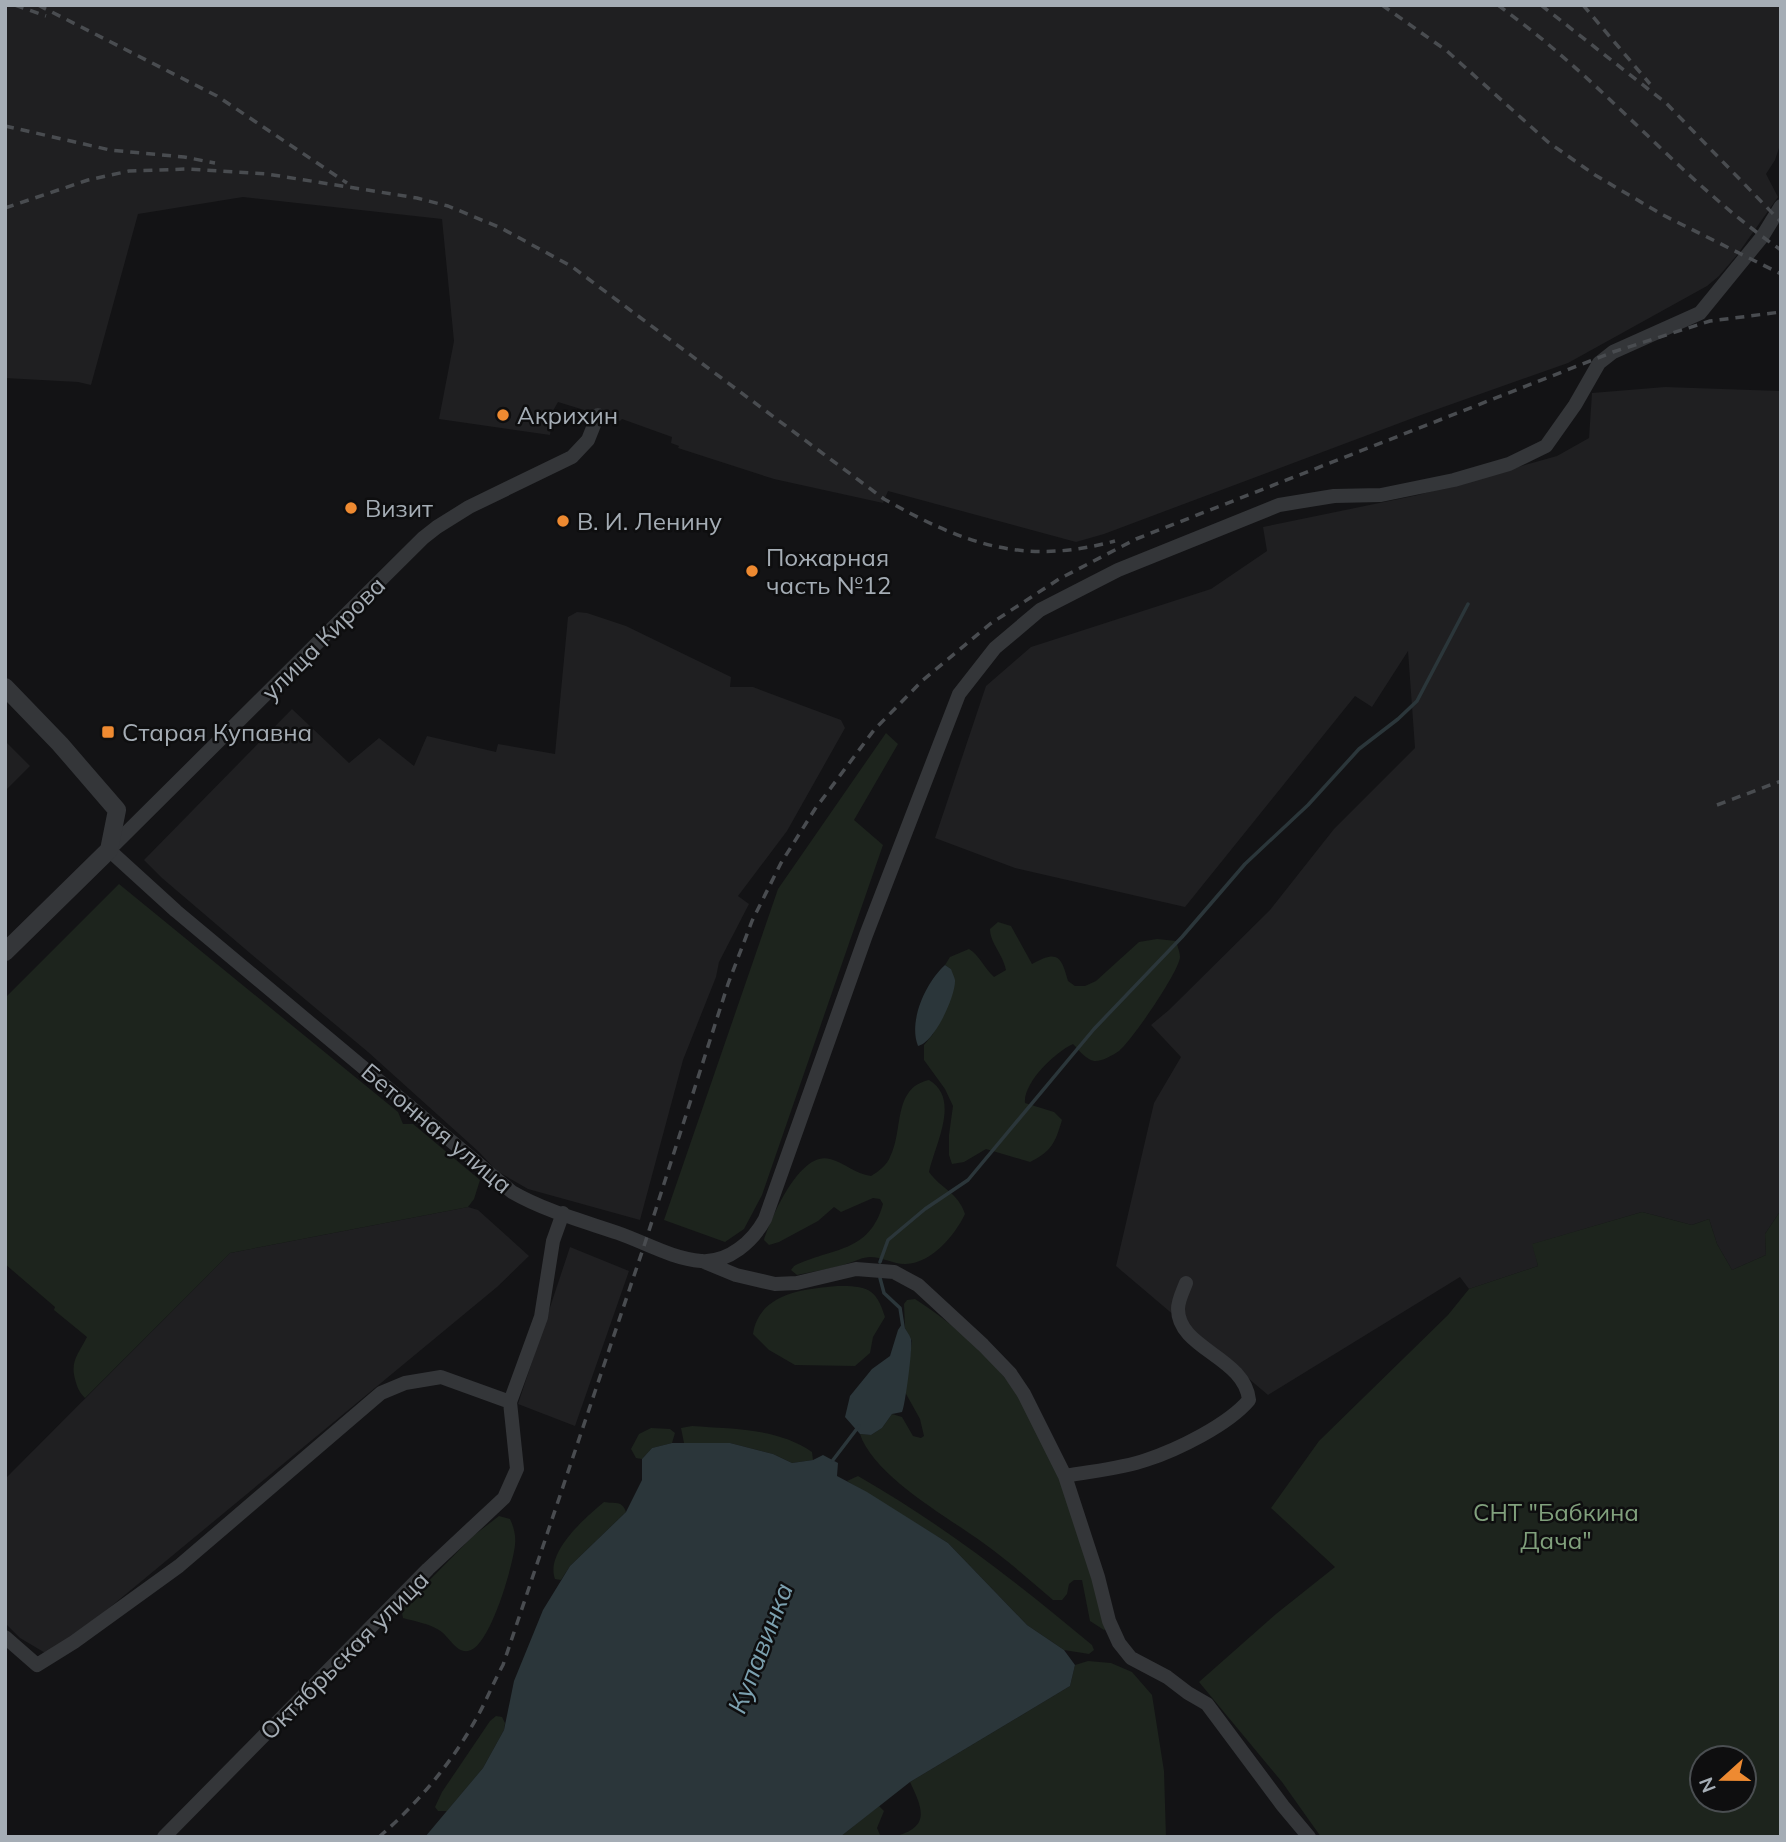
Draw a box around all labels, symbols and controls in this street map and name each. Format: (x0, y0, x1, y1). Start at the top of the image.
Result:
place label: Акрихин (517, 400, 618, 430)
marker: Акрихин (495, 407, 511, 423)
place label: Визит (365, 493, 433, 523)
marker: Визит (343, 500, 359, 516)
place label: В. И. Ленину (577, 506, 722, 536)
marker: В. И. Ленину (555, 513, 571, 529)
place label: Пожарная часть №12 (766, 542, 892, 600)
marker: Пожарная часть №12 (744, 563, 760, 579)
street label: улица Кирова (255, 570, 391, 706)
place label: Старая Купавна (122, 717, 312, 747)
marker: Старая Купавна (100, 724, 116, 740)
street label: Бетонная улица (356, 1056, 518, 1200)
park label: СНТ "Бабкина Дача" (1473, 1497, 1639, 1555)
street label: Октябрьская улица (253, 1564, 435, 1746)
water label: Купавинка (720, 1578, 800, 1718)
north arrow (1688, 1744, 1758, 1814)
text: N (1693, 1774, 1721, 1796)

